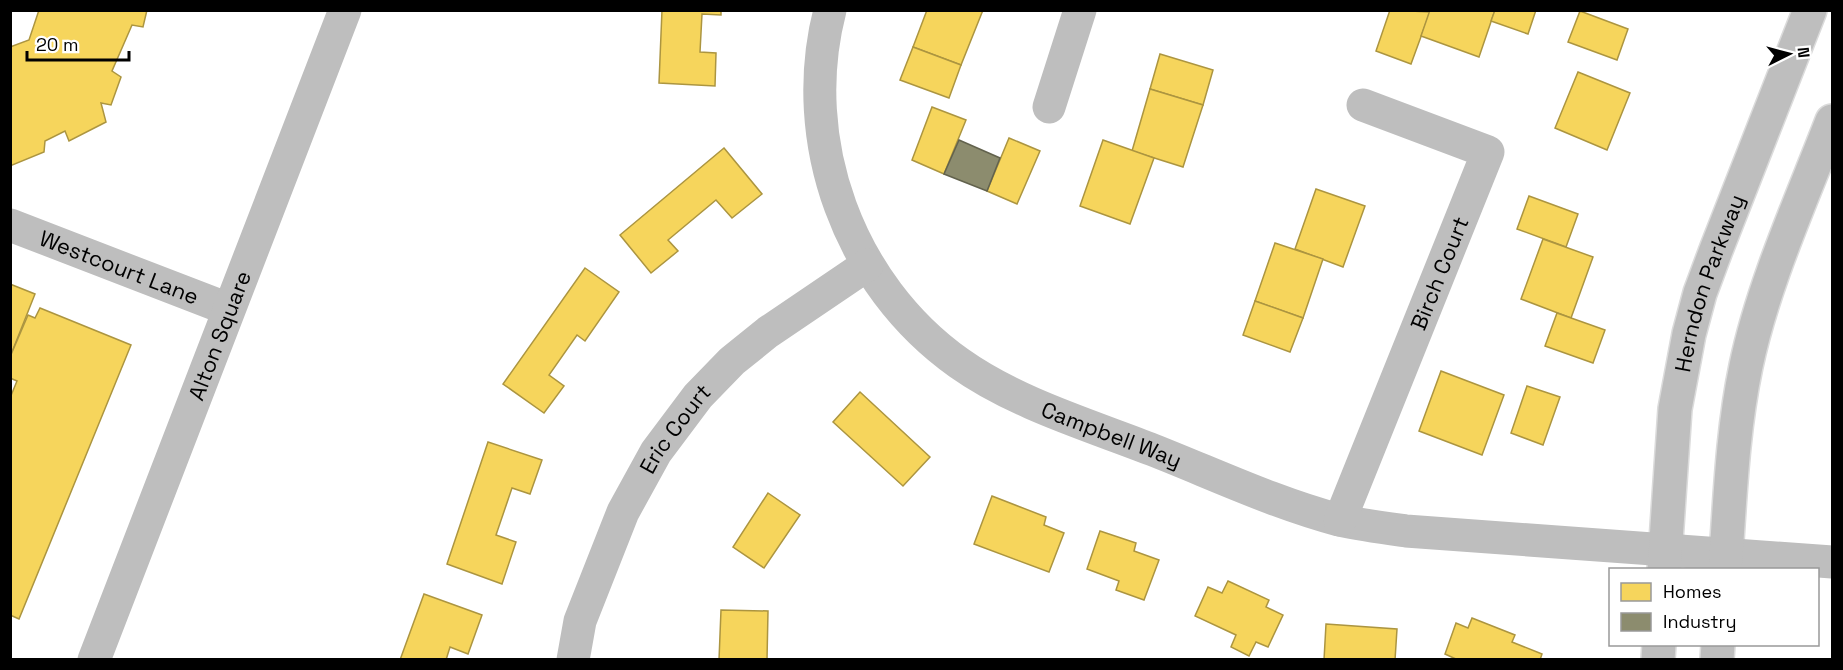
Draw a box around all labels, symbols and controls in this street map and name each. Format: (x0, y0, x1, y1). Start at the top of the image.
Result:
scale bar (27, 24, 129, 62)
north arrow (1759, 24, 1819, 84)
text: 20 m (36, 33, 79, 56)
text: N (1792, 46, 1814, 59)
street label: Herndon Parkway (1668, 190, 1750, 374)
street label: Birch Court (1404, 212, 1475, 334)
street label: Westcourt Lane (35, 224, 203, 310)
street label: Alton Square (182, 267, 257, 404)
street label: Eric Court (633, 378, 716, 478)
street label: Campbell Way (1037, 395, 1186, 474)
legend (1609, 568, 1819, 646)
text: Homes (1663, 580, 1722, 603)
text: Industry (1663, 610, 1736, 633)

